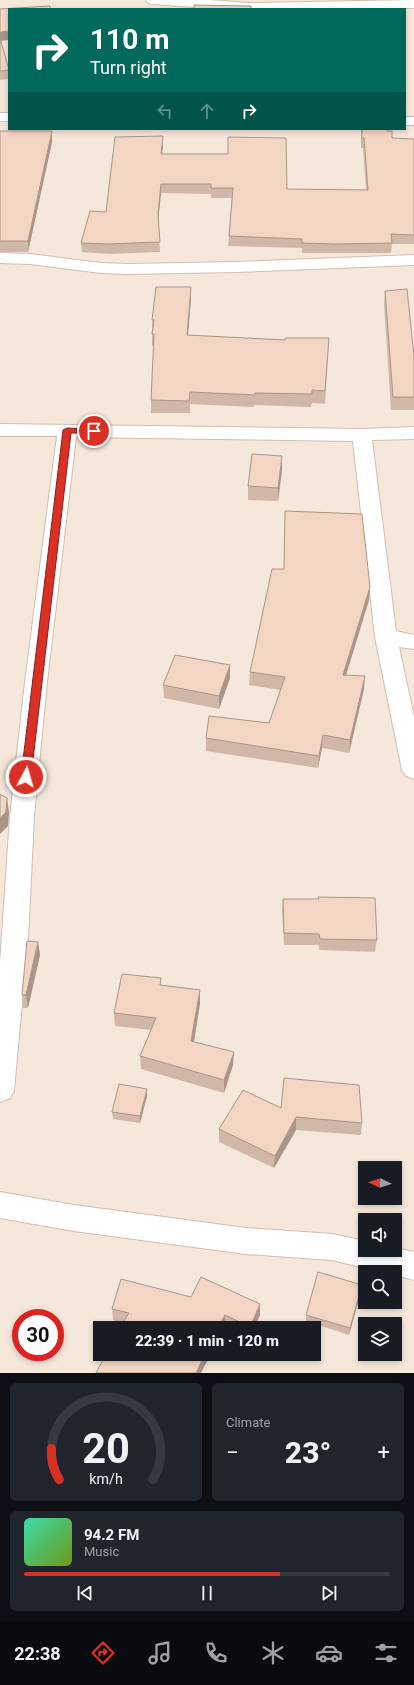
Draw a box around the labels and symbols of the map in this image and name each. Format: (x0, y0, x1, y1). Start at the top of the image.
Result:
pin (77, 414, 111, 448)
position arrow (5, 756, 47, 798)
north arrow (358, 1161, 402, 1205)
speed limit sign: 30 (12, 1309, 64, 1361)

